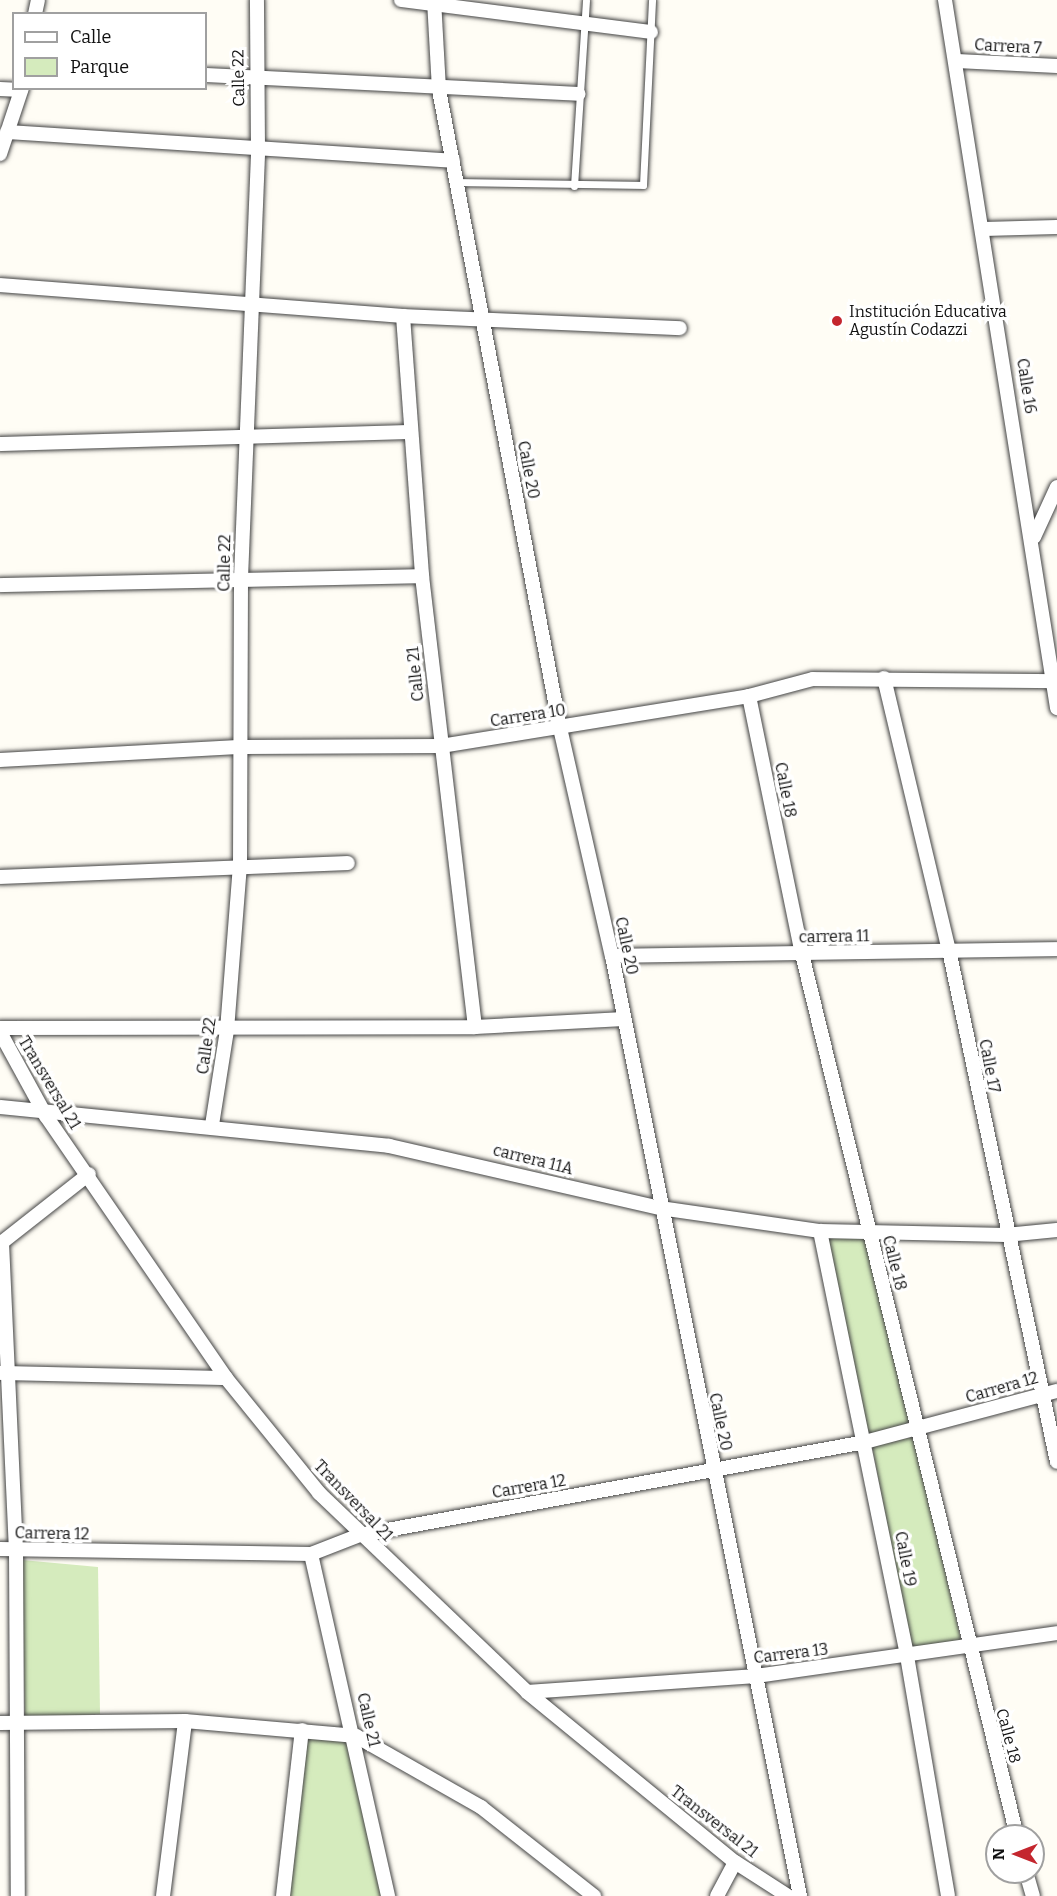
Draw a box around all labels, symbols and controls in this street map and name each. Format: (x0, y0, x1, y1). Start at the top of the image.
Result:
legend (12, 12, 207, 90)
text: Calle (70, 26, 111, 48)
street label: Carrera 7 (974, 36, 1042, 58)
street label: Calle 22 (229, 49, 249, 107)
text: Parque (70, 56, 129, 78)
place label: Institución Educativa Agustín Codazzi (849, 302, 1007, 340)
marker: Institución Educativa Agustín Codazzi (830, 314, 844, 328)
street label: Calle 16 (1012, 357, 1040, 415)
street label: Calle 20 (513, 439, 543, 501)
street label: Calle 22 (215, 534, 235, 592)
street label: Calle 21 (404, 646, 428, 702)
street label: Carrera 10 (489, 701, 567, 731)
street label: Calle 18 (770, 761, 800, 819)
street label: Calle 20 (610, 915, 642, 977)
street label: carrera 11 (799, 927, 869, 947)
street label: Calle 22 (194, 1016, 220, 1076)
street label: Transversal 21 (14, 1033, 84, 1133)
street label: Calle 17 (974, 1038, 1004, 1094)
street label: carrera 11A (491, 1141, 575, 1179)
street label: Calle 18 (878, 1233, 910, 1293)
street label: Carrera 12 (963, 1368, 1041, 1408)
street label: Calle 20 (704, 1391, 736, 1453)
street label: Transversal 21 (310, 1457, 396, 1545)
street label: Carrera 12 (491, 1471, 567, 1503)
street label: Carrera 12 (14, 1524, 90, 1544)
street label: Calle 19 (890, 1530, 920, 1588)
street label: Carrera 13 (753, 1640, 829, 1668)
street label: Calle 21 (352, 1691, 384, 1749)
street label: Calle 18 (991, 1706, 1025, 1766)
street label: Transversal 21 (667, 1782, 761, 1862)
north arrow (985, 1824, 1045, 1884)
text: N (989, 1848, 1008, 1860)

